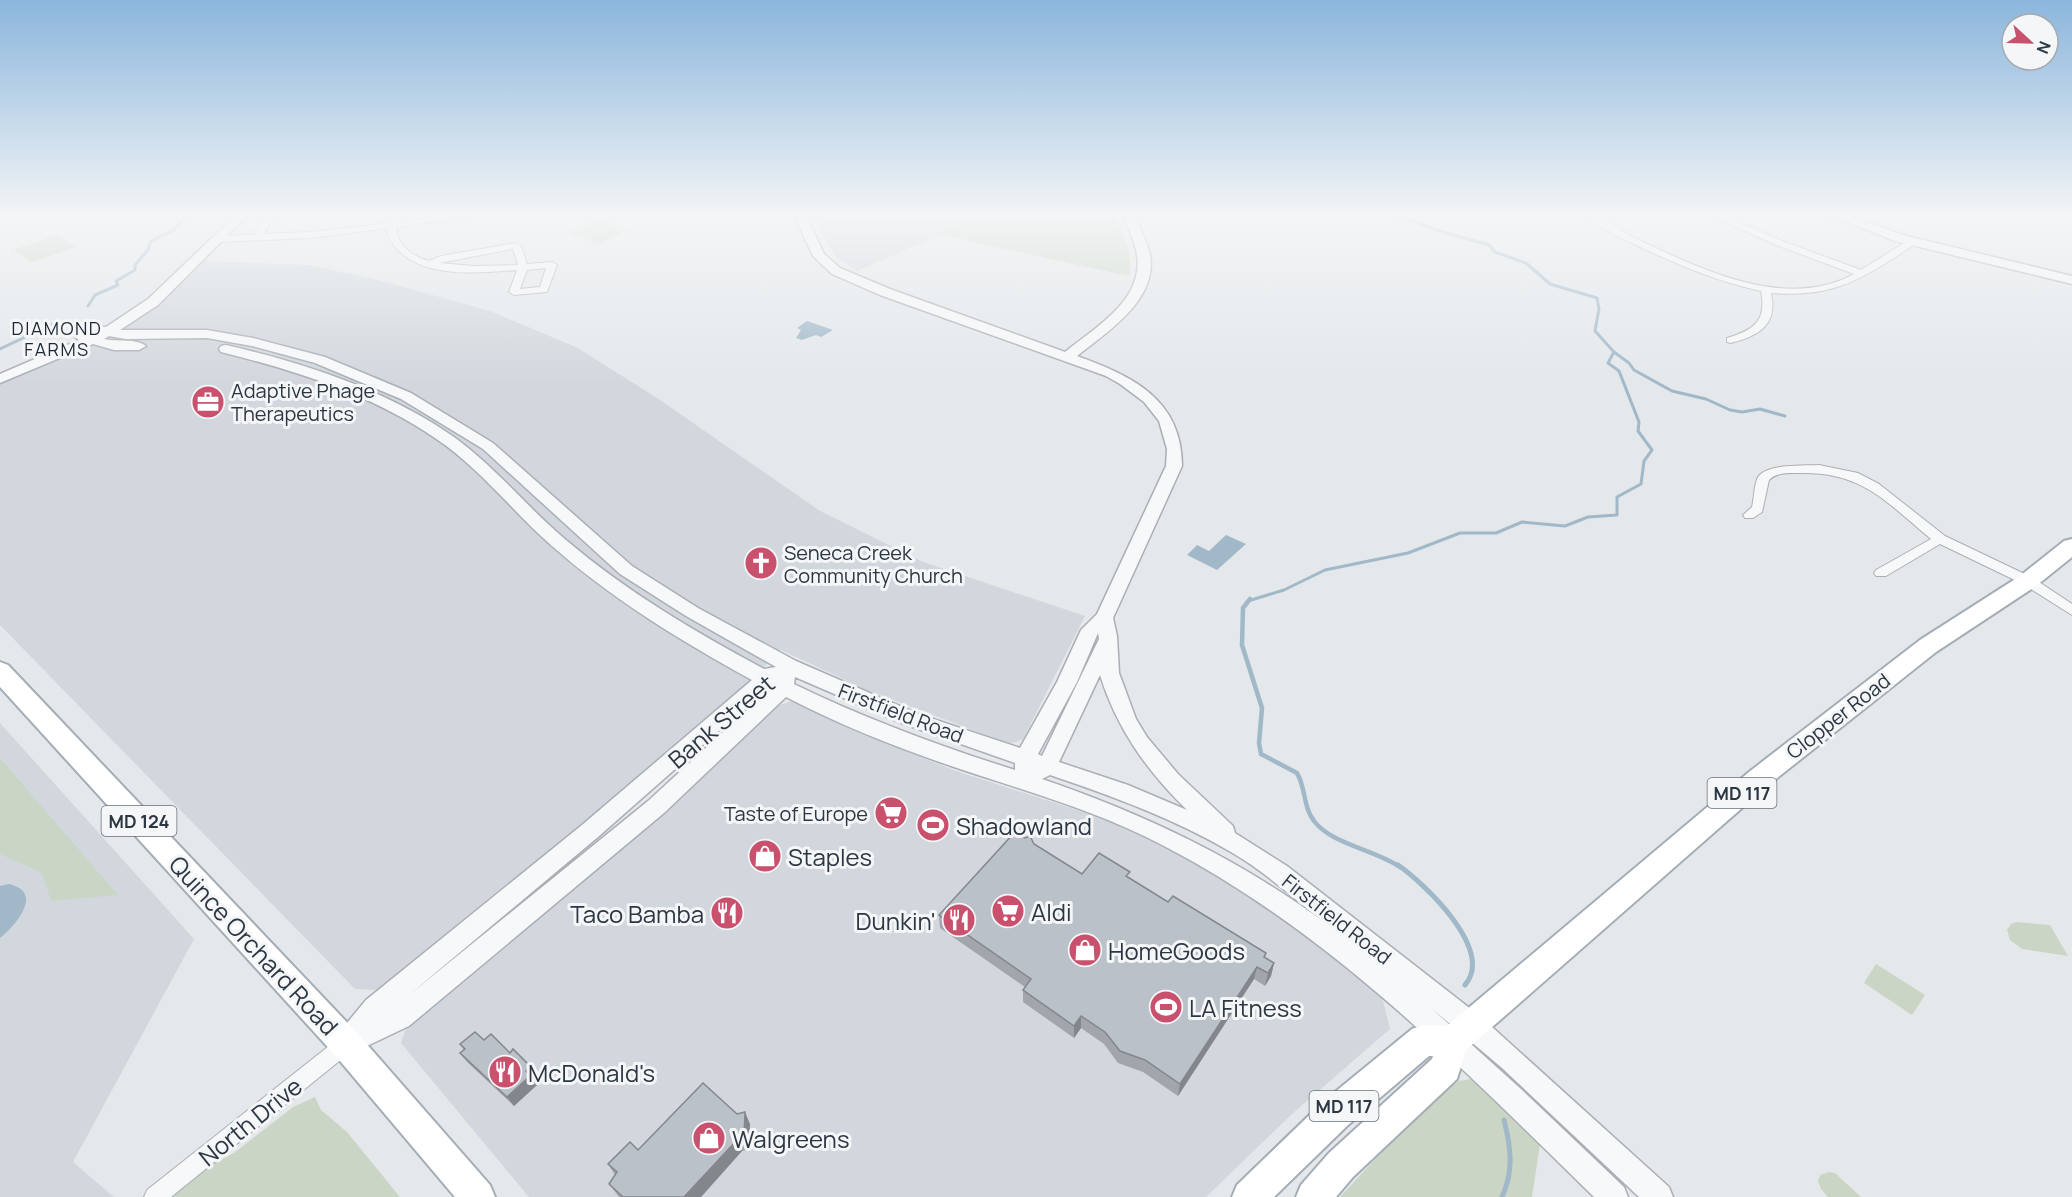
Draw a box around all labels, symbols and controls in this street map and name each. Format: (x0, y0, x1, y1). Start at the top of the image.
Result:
north arrow (2000, 12, 2060, 72)
text: N (2032, 38, 2056, 57)
district label: DIAMOND FARMS (12, 316, 102, 361)
place label: Adaptive Phage Therapeutics (231, 377, 375, 427)
office icon: Adaptive Phage Therapeutics (190, 384, 226, 420)
place label: Seneca Creek Community Church (784, 539, 963, 589)
church icon: Seneca Creek Community Church (743, 545, 779, 581)
street label: Bank Street (661, 667, 781, 775)
street label: Clopper Road (1781, 667, 1895, 765)
street label: Firstfield Road (835, 677, 967, 749)
road number: MD 117 (1708, 778, 1776, 808)
supermarket icon: Taste of Europe (873, 795, 909, 831)
place label: Taste of Europe (724, 800, 868, 827)
road number: MD 124 (102, 806, 176, 836)
sports icon: Shadowland (915, 807, 951, 843)
place label: Shadowland (956, 809, 1092, 842)
shop icon: Staples (747, 838, 783, 874)
place label: Staples (788, 840, 872, 873)
street label: Quince Orchard Road (162, 848, 346, 1042)
street label: Firstfield Road (1277, 868, 1397, 970)
supermarket icon: Aldi (990, 893, 1026, 929)
restaurant icon: Taco Bamba (709, 895, 745, 931)
place label: Aldi (1031, 895, 1072, 928)
place label: Taco Bamba (570, 897, 704, 930)
restaurant icon: Dunkin' (941, 902, 977, 938)
place label: Dunkin' (855, 904, 936, 937)
shop icon: HomeGoods (1067, 932, 1103, 968)
place label: HomeGoods (1108, 934, 1245, 967)
sports icon: LA Fitness (1148, 989, 1184, 1025)
place label: LA Fitness (1189, 991, 1302, 1024)
restaurant icon: McDonald's (487, 1054, 523, 1090)
place label: McDonald's (528, 1056, 655, 1089)
street label: North Drive (191, 1069, 309, 1173)
road number: MD 117 (1310, 1091, 1378, 1121)
shop icon: Walgreens (691, 1120, 727, 1156)
place label: Walgreens (732, 1122, 849, 1155)

